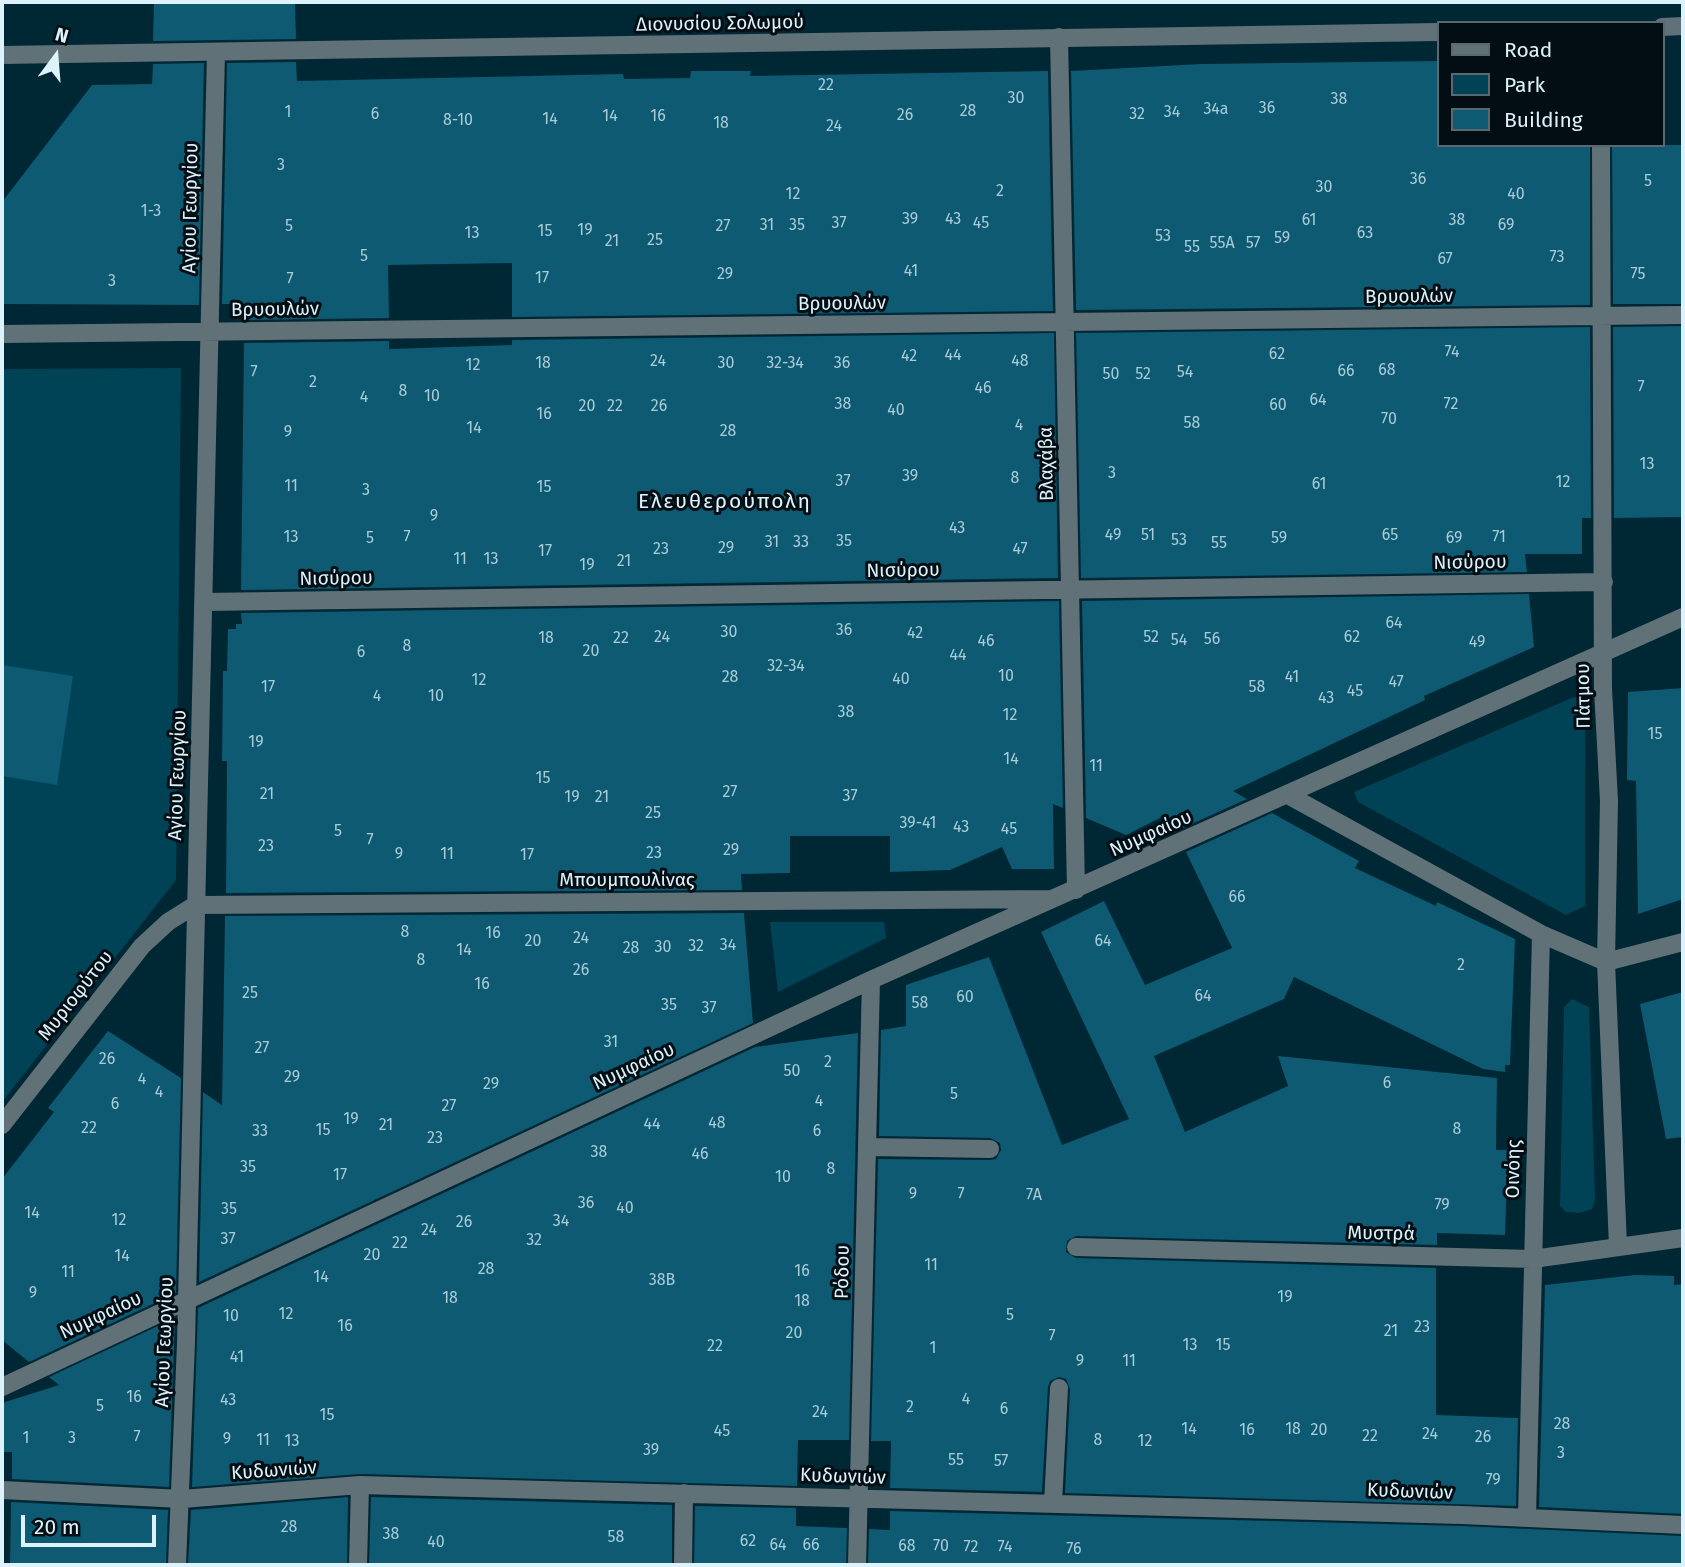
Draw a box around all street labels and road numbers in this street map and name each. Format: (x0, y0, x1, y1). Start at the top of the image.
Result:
street label: Διονυσίου Σολωμού (636, 11, 804, 37)
street label: Αγίου Γεωργίου (178, 142, 204, 274)
street label: Βρυουλών (1365, 285, 1453, 309)
street label: Βρυουλών (798, 292, 886, 316)
street label: Βρυουλών (231, 298, 319, 322)
street label: Βλαχάβα (1035, 427, 1059, 501)
street label: Νισύρου (1433, 551, 1507, 575)
street label: Νισύρου (866, 559, 940, 583)
street label: Νισύρου (299, 567, 373, 591)
street label: Πάτμου (1572, 663, 1596, 729)
street label: Αγίου Γεωργίου (164, 709, 192, 841)
street label: Νυμφαίου (1106, 806, 1196, 862)
street label: Μπουμπουλίνας (559, 870, 695, 892)
street label: Μυριοφύτου (34, 946, 118, 1046)
street label: Νυμφαίου (590, 1038, 678, 1096)
street label: Οινόης (1502, 1139, 1526, 1199)
street label: Μυστρά (1347, 1222, 1415, 1246)
street label: Ρόδου (831, 1245, 855, 1299)
street label: Αγίου Γεωργίου (151, 1276, 179, 1408)
street label: Νυμφαίου (57, 1287, 145, 1345)
street label: Κυδωνιών (230, 1457, 318, 1485)
street label: Κυδωνιών (800, 1464, 886, 1490)
street label: Κυδωνιών (1367, 1479, 1453, 1505)

